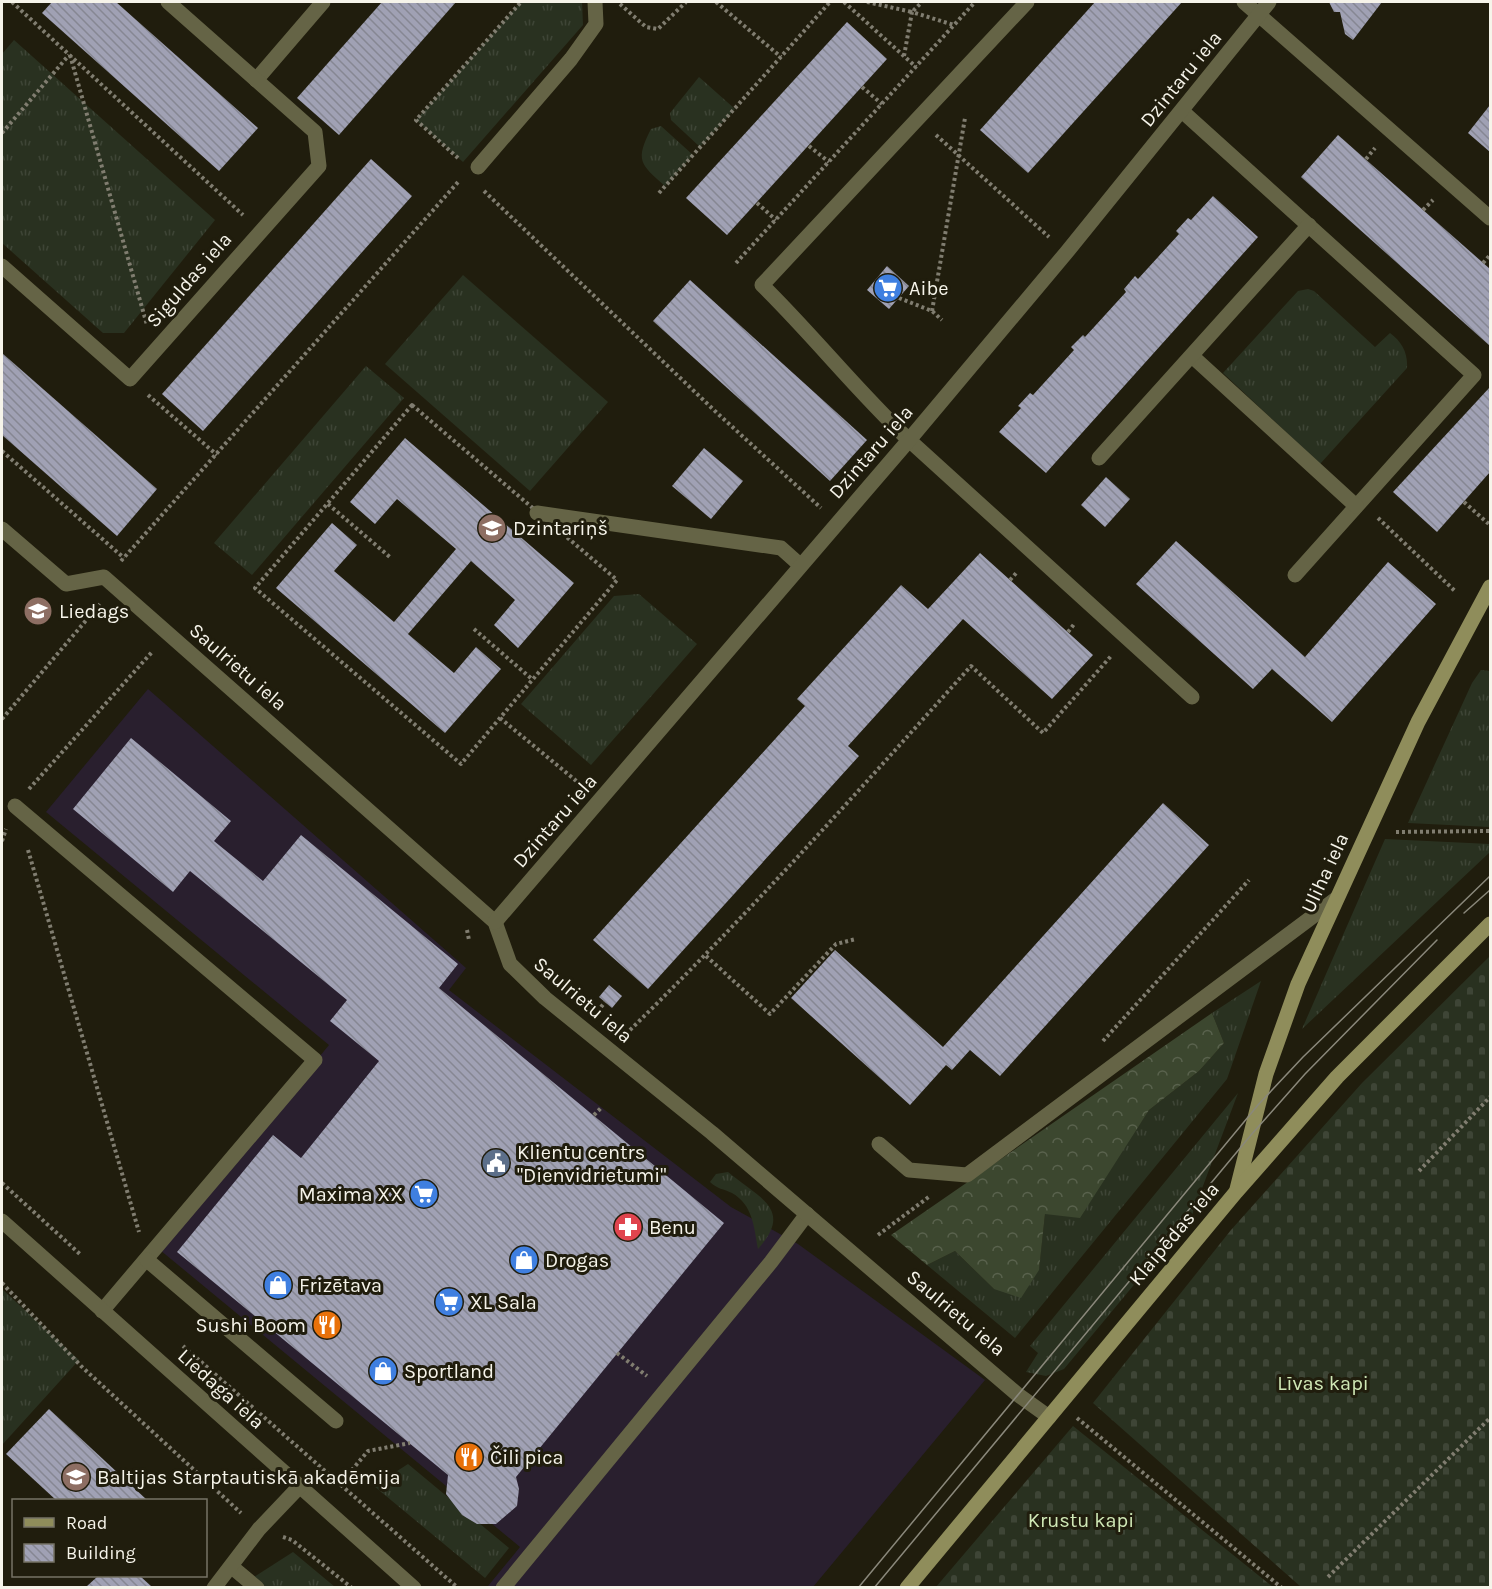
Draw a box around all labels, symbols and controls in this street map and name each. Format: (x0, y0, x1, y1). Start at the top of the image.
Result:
street label: Dzintaru iela (1136, 27, 1226, 131)
street label: Siguldas iela (142, 228, 236, 332)
supermarket icon: Aibe (872, 272, 904, 304)
place label: Aibe (909, 277, 949, 300)
street label: Dzintaru iela (824, 401, 918, 503)
school or university icon: Dzintariņš (476, 512, 508, 544)
place label: Dzintariņš (513, 517, 608, 540)
school or university icon: Liedags (22, 595, 54, 627)
place label: Liedags (59, 600, 129, 623)
street label: Saulrietu iela (185, 618, 291, 716)
street label: Dzintaru iela (508, 770, 602, 872)
street label: Uliha iela (1297, 829, 1353, 917)
street label: Saulrietu iela (529, 952, 637, 1048)
place label: Klientu centrs "Dienvidrietumi" (517, 1141, 666, 1187)
public building icon: Klientu centrs "Dienvidrietumi" (480, 1147, 512, 1179)
supermarket icon: Maxima XX (408, 1178, 440, 1210)
street label: Klaipēdas iela (1124, 1178, 1224, 1290)
place label: Maxima XX (299, 1183, 403, 1206)
pharmacy icon: Benu (612, 1211, 644, 1243)
place label: Benu (649, 1216, 696, 1239)
shop icon: Drogas (508, 1244, 540, 1276)
place label: Drogas (545, 1249, 609, 1272)
street label: Saulrietu iela (902, 1265, 1010, 1361)
shop icon: Frizētava (262, 1269, 294, 1301)
place label: Frizētava (299, 1274, 382, 1297)
supermarket icon: XL Sala (433, 1286, 465, 1318)
place label: XL Sala (470, 1291, 537, 1314)
restaurant icon: Sushi Boom (311, 1309, 343, 1341)
place label: Sushi Boom (196, 1314, 306, 1337)
street label: Liedaga iela (173, 1344, 269, 1434)
shop icon: Sportland (367, 1355, 399, 1387)
place label: Sportland (404, 1360, 494, 1383)
park label: Līvas kapi (1277, 1372, 1369, 1395)
restaurant icon: Čili pica (453, 1441, 485, 1473)
place label: Čili pica (490, 1445, 564, 1469)
school or university icon: Baltijas Starptautiskā akadēmija (60, 1461, 92, 1493)
place label: Baltijas Starptautiskā akadēmija (97, 1466, 401, 1489)
legend (12, 1499, 207, 1577)
park label: Krustu kapi (1028, 1509, 1134, 1532)
text: Road (66, 1512, 107, 1534)
text: Building (66, 1542, 136, 1564)

